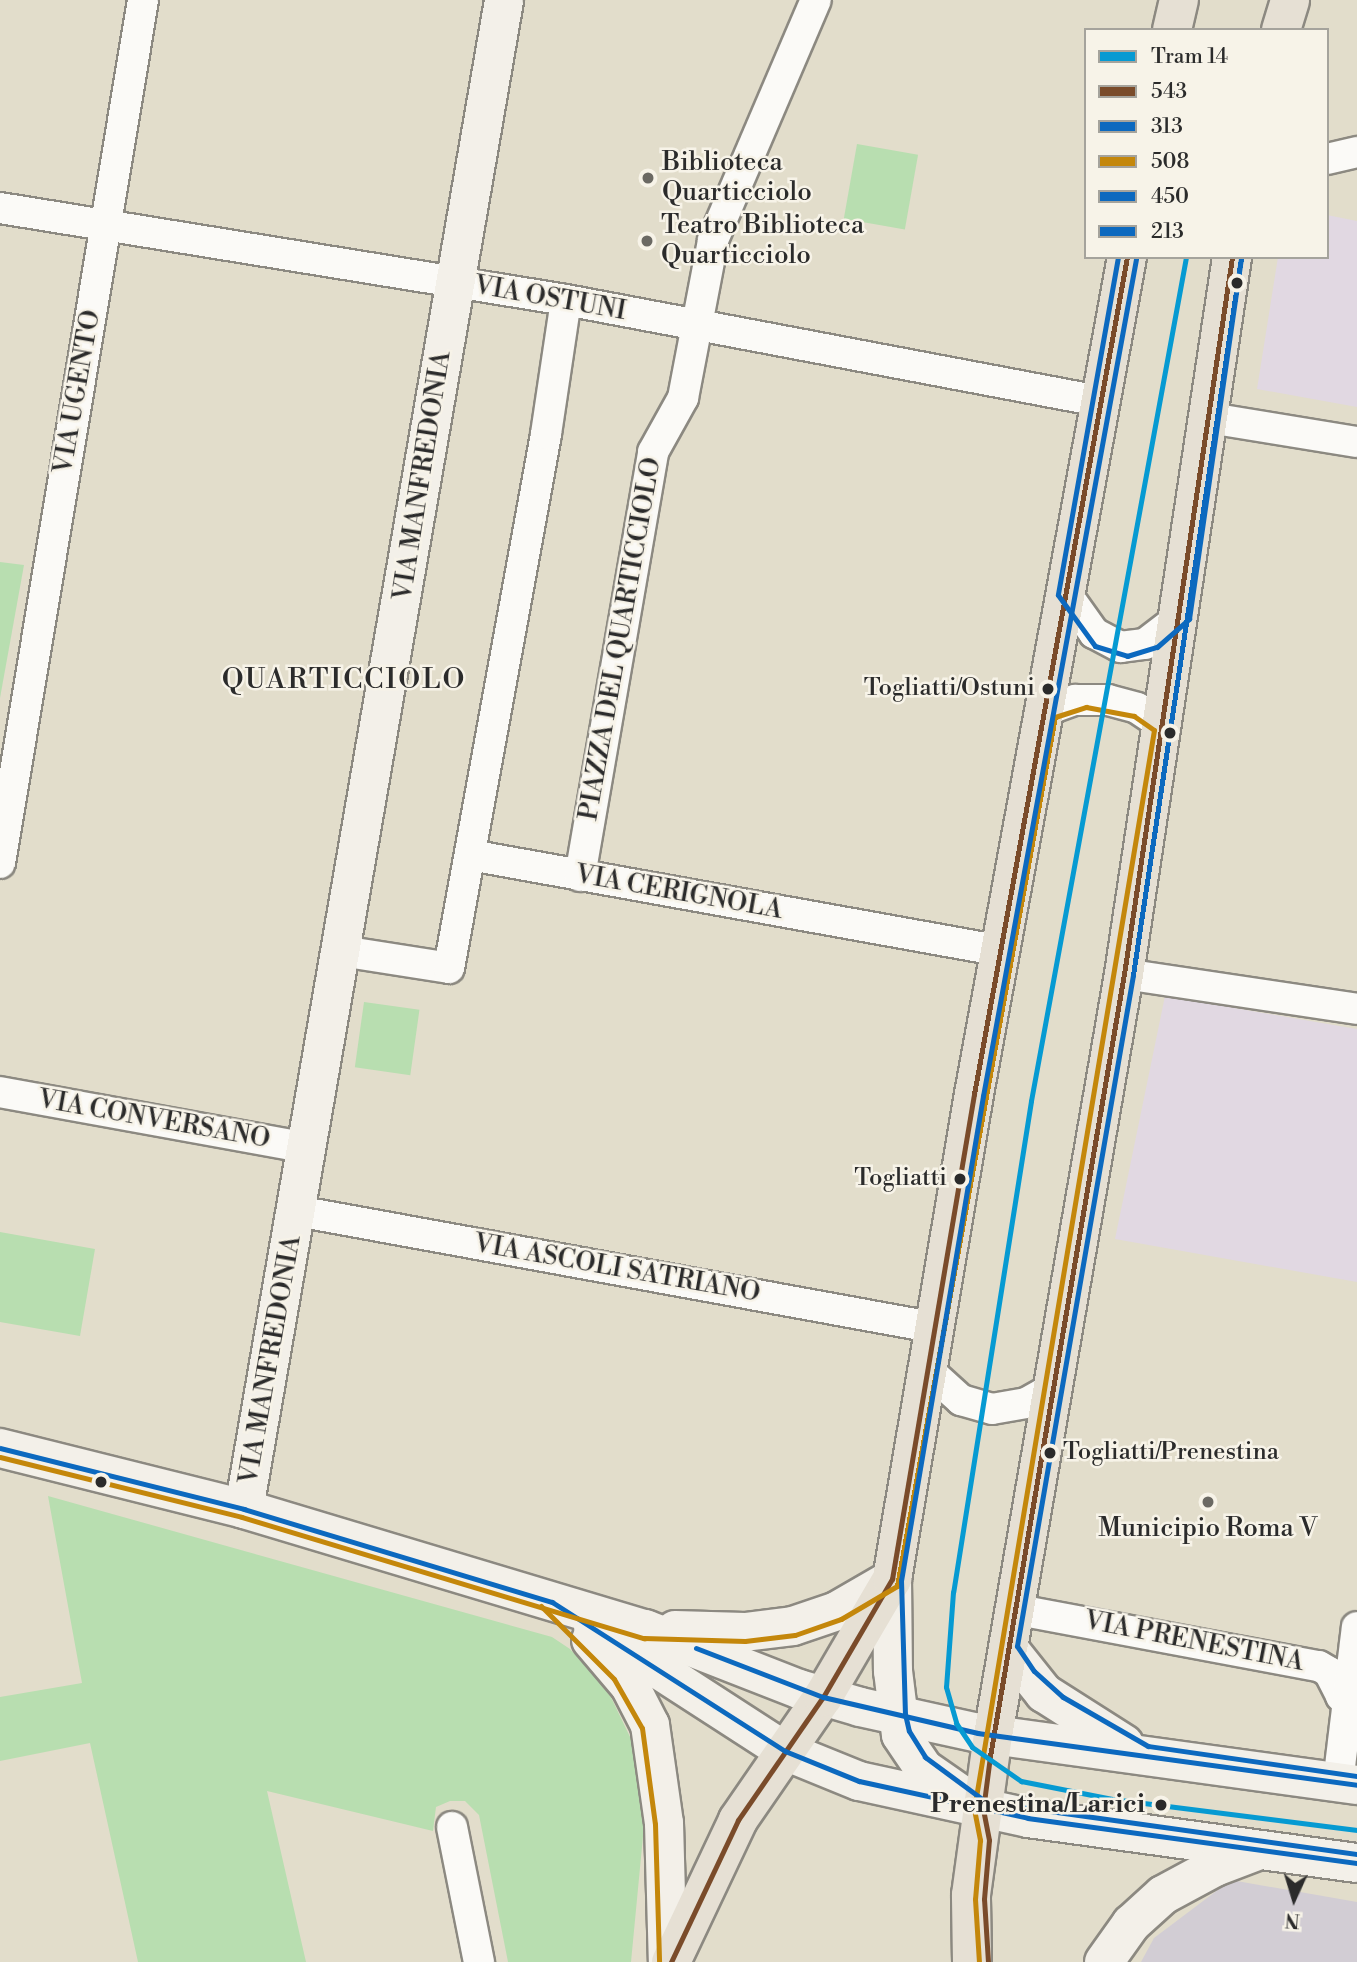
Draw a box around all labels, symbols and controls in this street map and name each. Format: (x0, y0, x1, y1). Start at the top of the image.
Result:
legend (1084, 28, 1329, 259)
text: Tram 14 (1151, 44, 1228, 70)
text: 543 (1151, 79, 1187, 105)
text: 313 (1151, 114, 1183, 140)
place label: Biblioteca Quarticciolo (662, 147, 812, 208)
text: 508 (1151, 149, 1189, 175)
marker: Biblioteca Quarticciolo (640, 170, 656, 186)
text: 450 (1151, 184, 1189, 210)
place label: Teatro Biblioteca Quarticciolo (661, 210, 864, 272)
text: 213 (1151, 219, 1184, 245)
marker: Teatro Biblioteca Quarticciolo (639, 233, 655, 249)
street label: VIA OSTUNI (472, 270, 628, 328)
unlabelled marker (1230, 276, 1244, 290)
street label: VIA UGENTO (48, 308, 108, 476)
street label: VIA MANFREDONIA (388, 349, 458, 603)
street label: PIAZZA DEL QUARTICCIOLO (574, 455, 668, 823)
district label: QUARTICCIOLO (223, 663, 465, 697)
place label: Togliatti/Ostuni (864, 675, 1035, 703)
marker: Togliatti/Ostuni (1041, 682, 1055, 696)
unlabelled marker (1163, 726, 1177, 740)
street label: VIA CERIGNOLA (573, 859, 785, 927)
street label: VIA CONVERSANO (36, 1084, 272, 1156)
place label: Togliatti (854, 1165, 947, 1193)
marker: Togliatti (953, 1172, 967, 1186)
street label: VIA ASCOLI SATRIANO (472, 1228, 762, 1310)
street label: VIA MANFREDONIA (234, 1233, 308, 1487)
place label: Togliatti/Prenestina (1063, 1439, 1279, 1467)
marker: Togliatti/Prenestina (1043, 1446, 1057, 1460)
unlabelled marker (94, 1475, 108, 1489)
marker: Municipio Roma V (1200, 1494, 1216, 1510)
place label: Municipio Roma V (1098, 1513, 1318, 1545)
street label: VIA PRENESTINA (1082, 1605, 1306, 1679)
place label: Prenestina/Larici (930, 1789, 1145, 1821)
marker: Prenestina/Larici (1151, 1795, 1171, 1815)
north arrow (1259, 1864, 1329, 1934)
text: N (1284, 1907, 1301, 1932)

